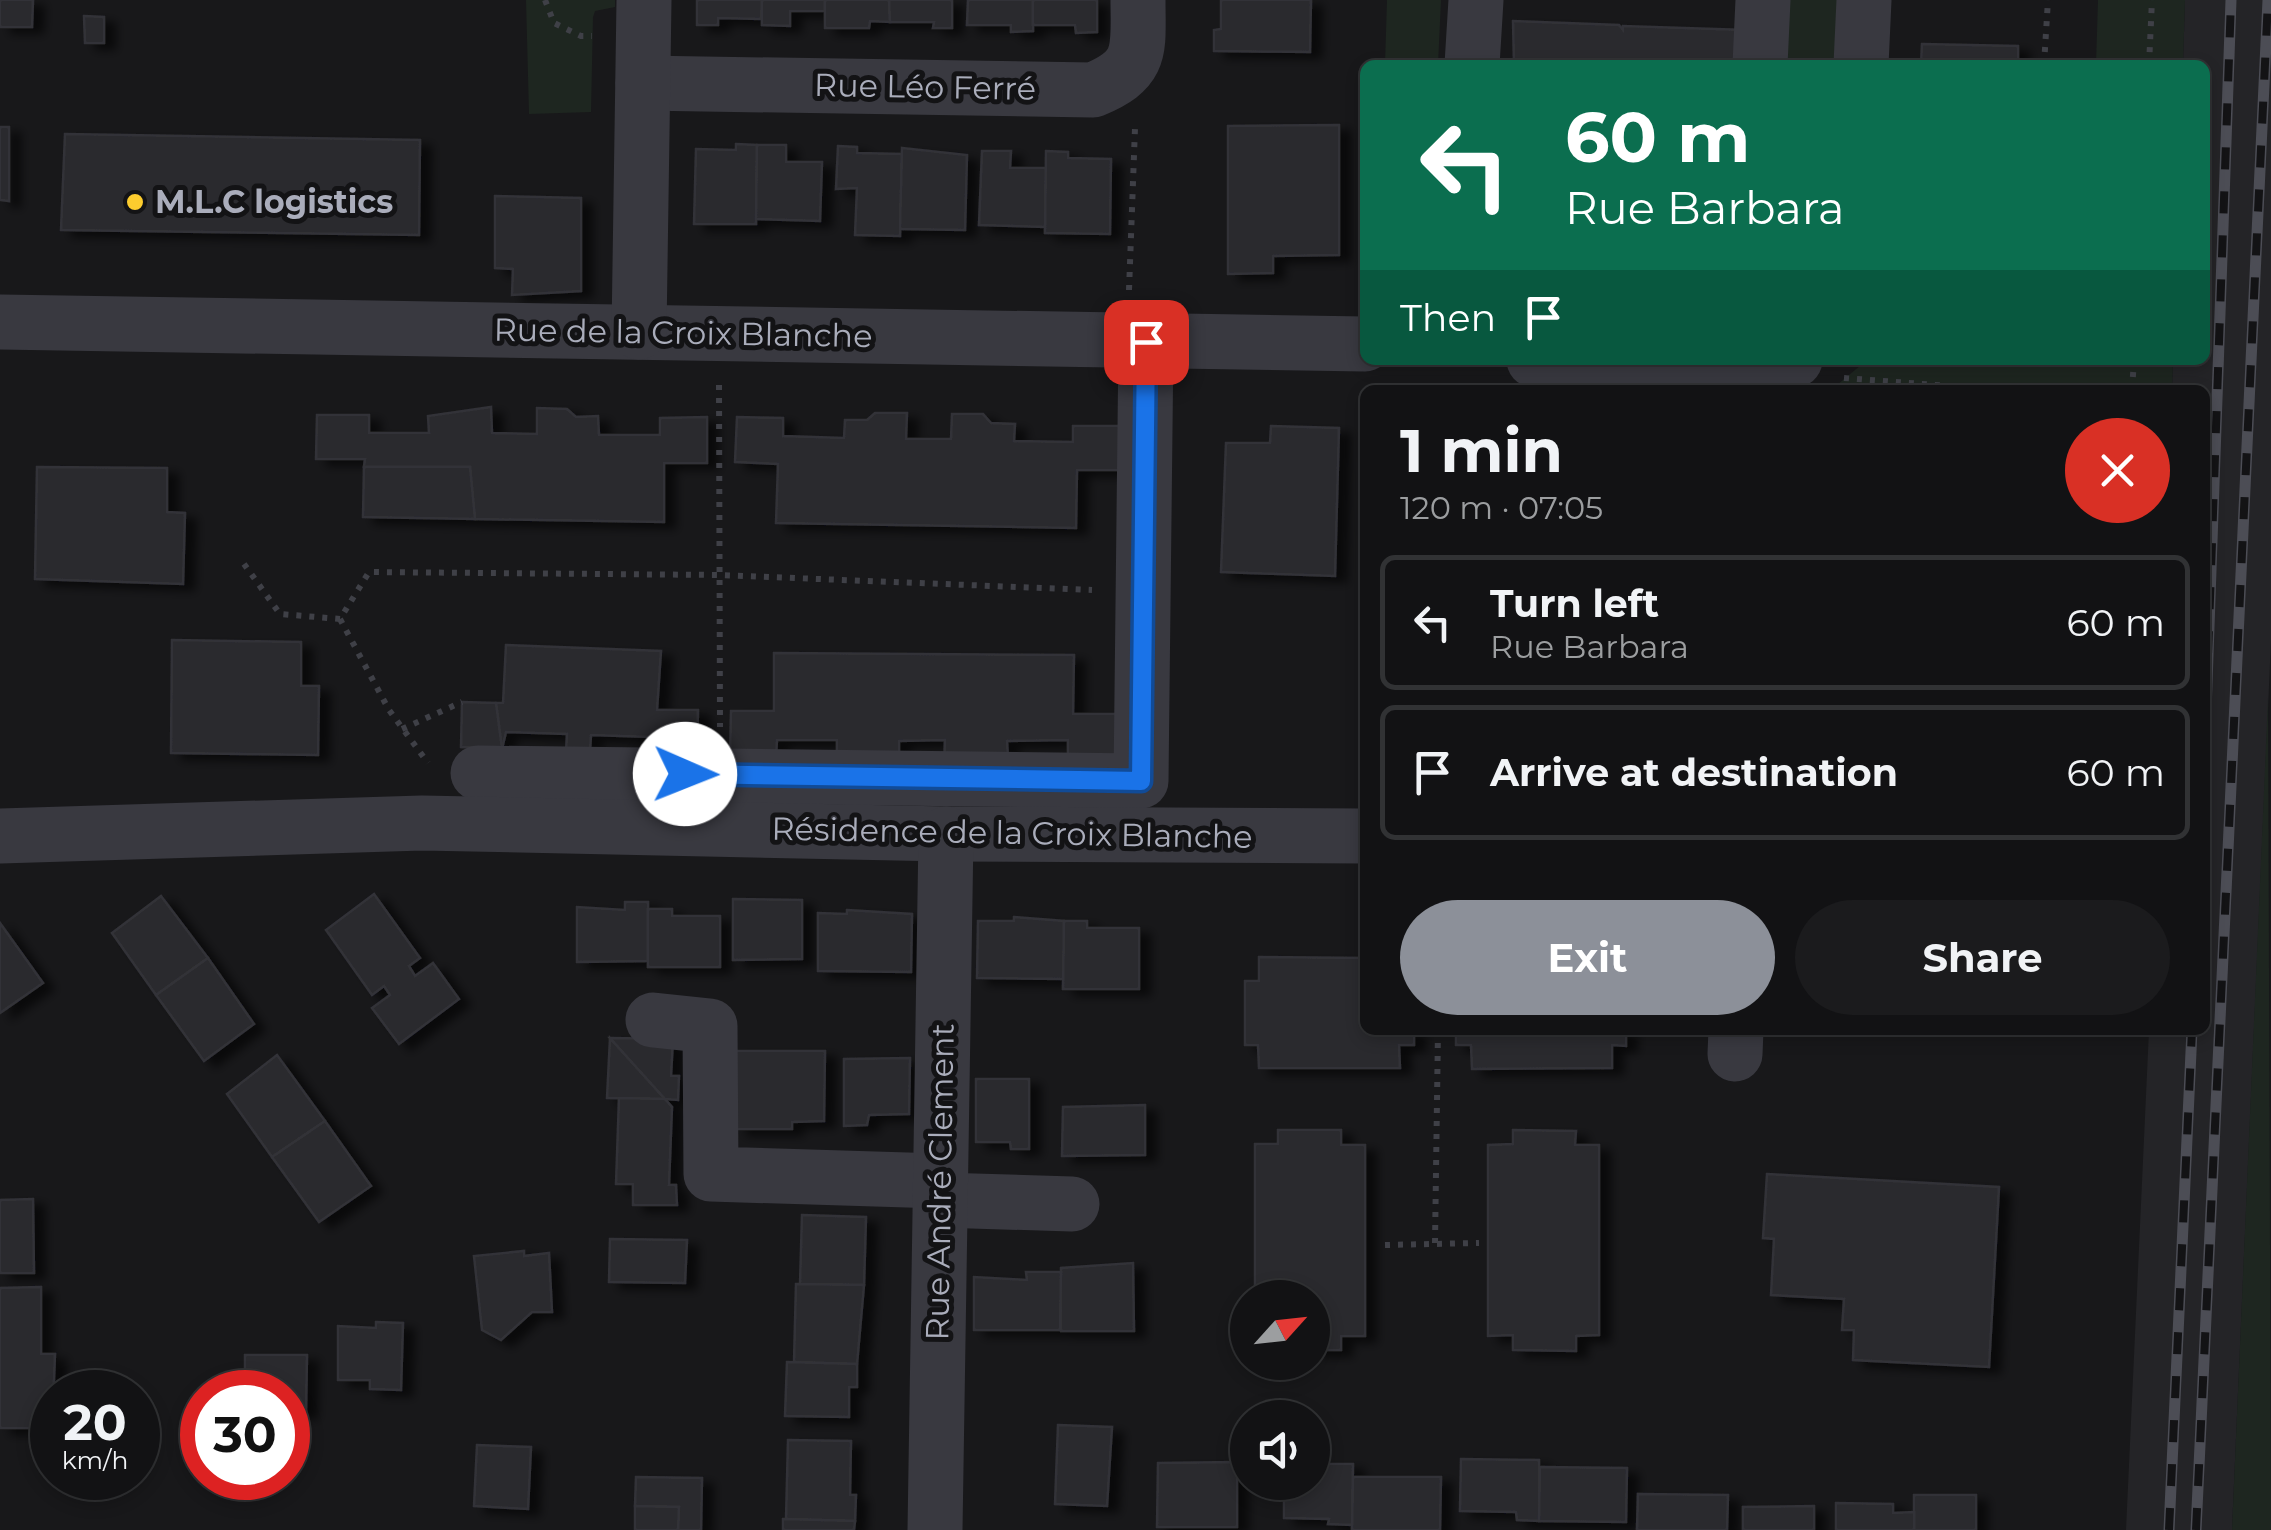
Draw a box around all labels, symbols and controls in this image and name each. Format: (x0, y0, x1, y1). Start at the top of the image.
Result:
street label: Rue Léo Ferré (814, 65, 1036, 108)
text: 60 m (1565, 94, 1750, 180)
icon: left (1400, 100, 1530, 230)
text: Rue Barbara (1565, 180, 1845, 235)
place label: M.L.C logistics (155, 182, 393, 221)
marker: M.L.C logistics (124, 191, 146, 213)
icon: arrive (1516, 290, 1571, 345)
text: Then (1400, 294, 1496, 341)
pin (1104, 300, 1189, 385)
street label: Rue de la Croix Blanche (493, 310, 873, 355)
icon: arrive (1119, 315, 1174, 370)
text: 1 min (1400, 414, 1563, 487)
button: close (2065, 418, 2170, 523)
text: 120 m · 07:05 (1400, 488, 1603, 527)
text: Turn left (1490, 580, 1659, 627)
icon: left (1405, 595, 1460, 650)
text: 60 m (2066, 599, 2165, 646)
text: Rue Barbara (1490, 627, 1689, 666)
position arrow (633, 722, 737, 826)
icon: arrive (1405, 745, 1460, 800)
text: Arrive at destination (1490, 749, 1898, 796)
text: 60 m (2066, 749, 2165, 796)
street label: Résidence de la Croix Blanche (771, 809, 1253, 856)
button: Exit (1400, 900, 1775, 1015)
button: Share (1795, 900, 2170, 1015)
street label: Rue André Clement (917, 1023, 962, 1341)
north arrow (1230, 1280, 1330, 1380)
map controls (1230, 1280, 1330, 1500)
speed limit sign: 30 (180, 1370, 310, 1500)
text: 20 (63, 1392, 127, 1453)
button: sound (1230, 1400, 1330, 1500)
text: km/h (62, 1445, 128, 1475)

